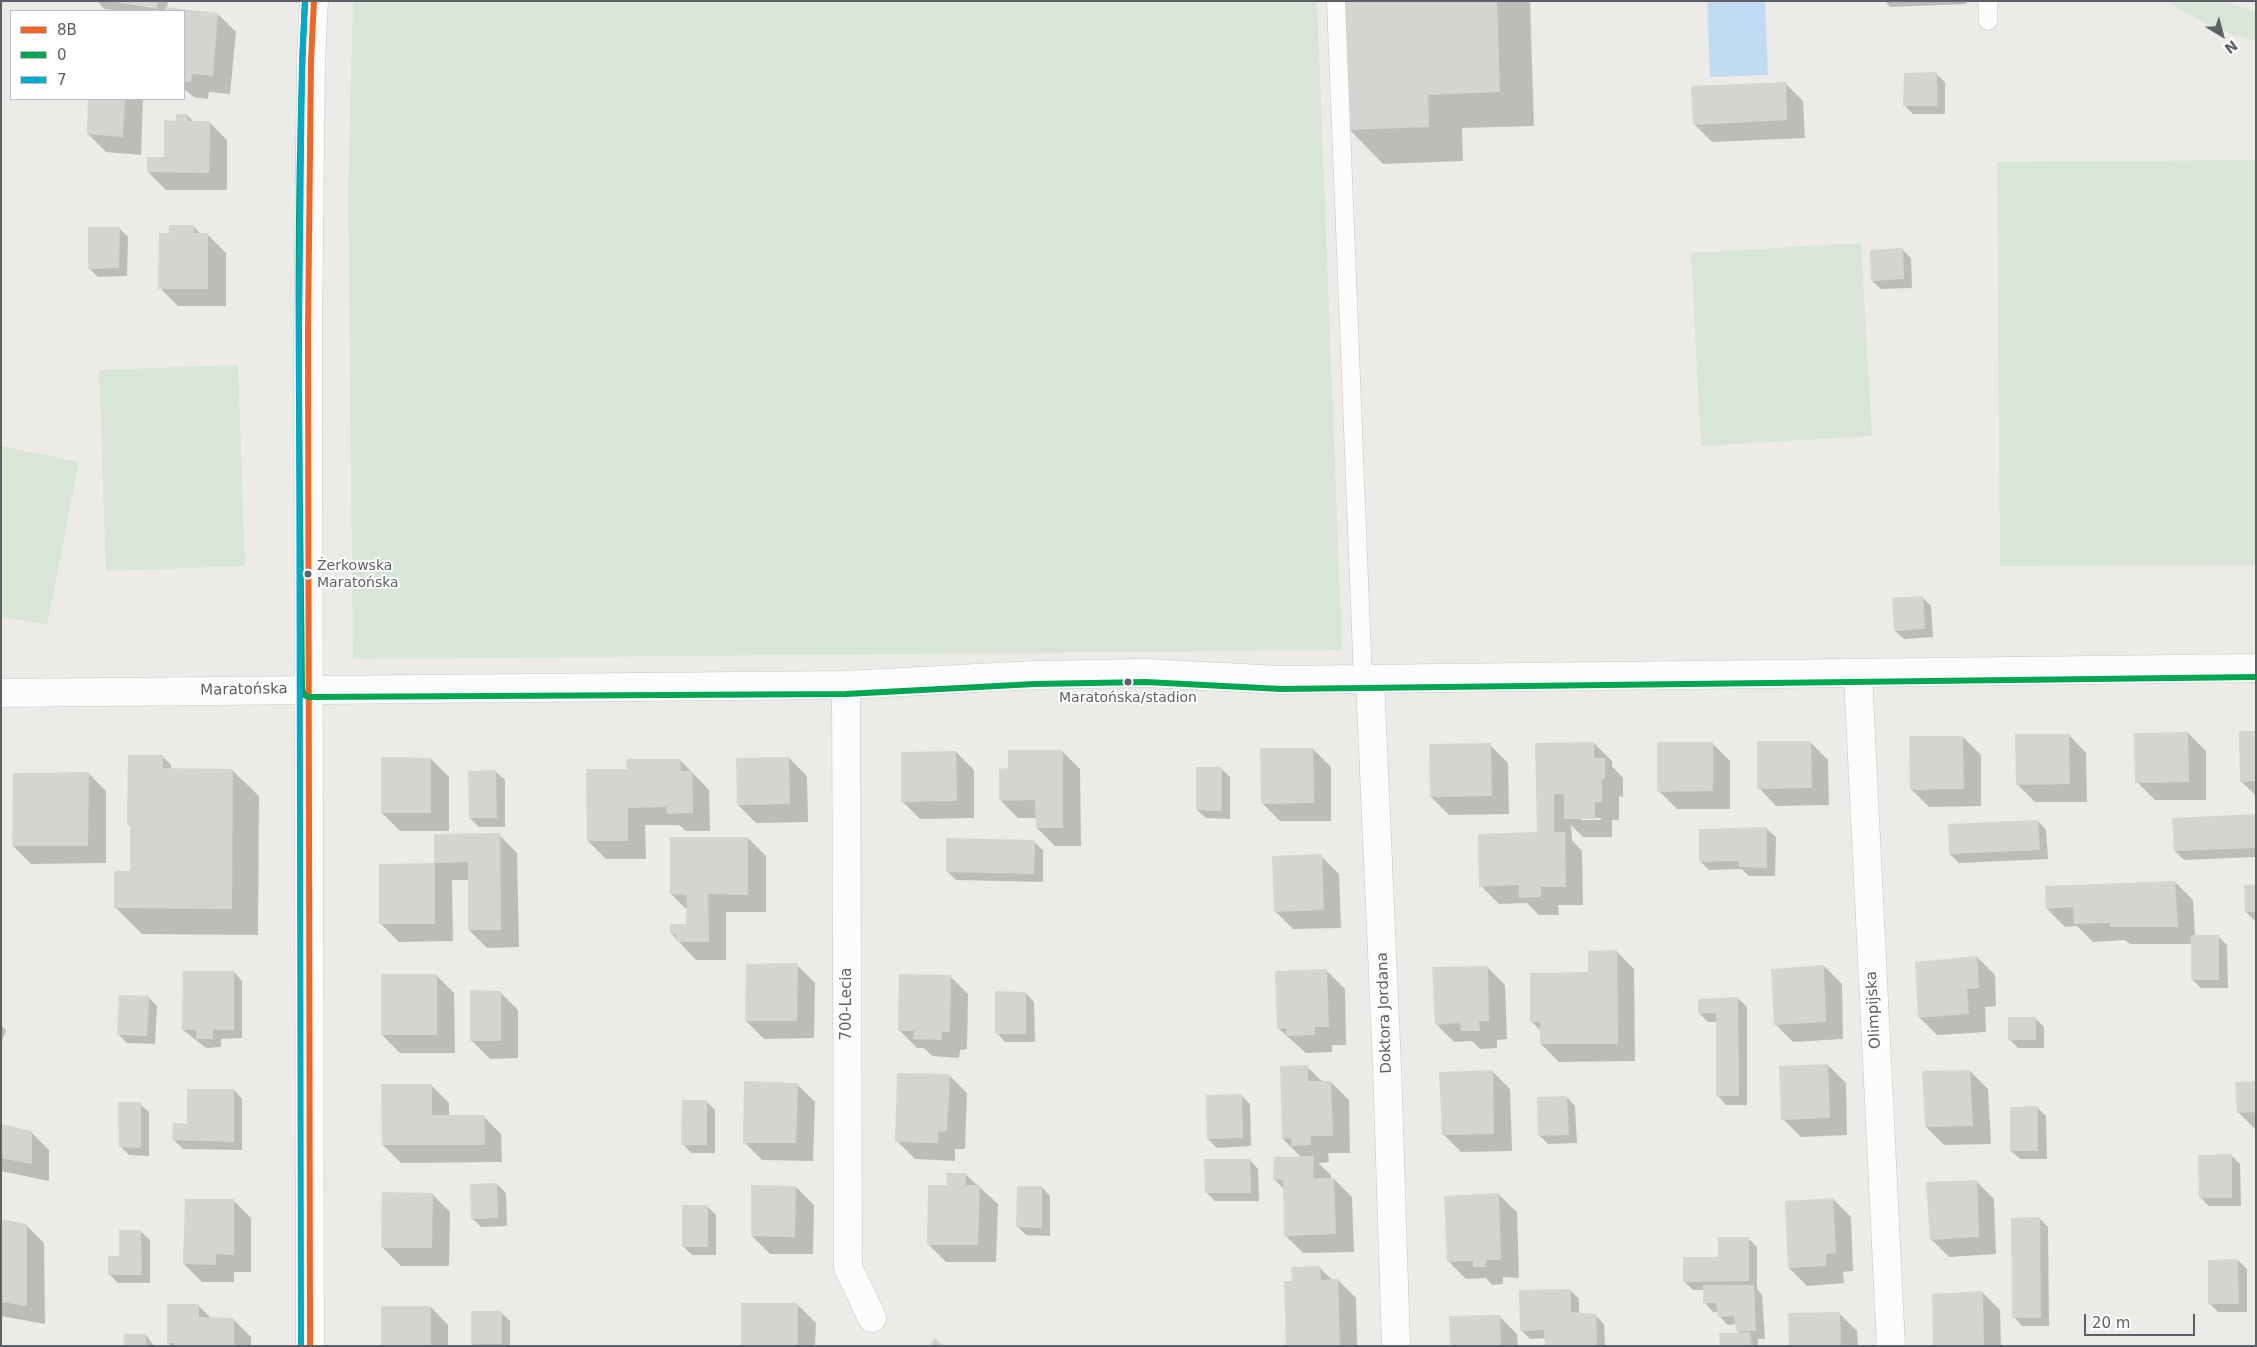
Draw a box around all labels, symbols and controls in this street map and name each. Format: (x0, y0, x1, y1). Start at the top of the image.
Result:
legend (10, 10, 185, 100)
north arrow (2197, 10, 2247, 60)
text: 8B (57, 21, 77, 39)
text: N (2222, 37, 2241, 57)
text: 0 (57, 46, 67, 64)
text: 7 (57, 71, 67, 89)
place label: Żerkowska Maratońska (317, 558, 399, 590)
marker: Żerkowska Maratońska (303, 569, 313, 579)
marker: Maratońska/stadion (1123, 677, 1133, 687)
street label: Maratońska (200, 680, 288, 700)
place label: Maratońska/stadion (1059, 690, 1197, 706)
street label: Doktora Jordana (1374, 952, 1396, 1074)
street label: 700-Lecia (838, 968, 856, 1040)
street label: Olimpijska (1863, 971, 1885, 1049)
scale bar (2087, 1304, 2198, 1336)
text: 20 m (2092, 1314, 2130, 1332)

